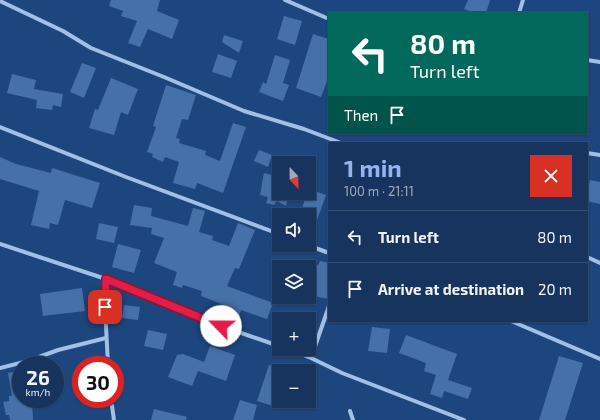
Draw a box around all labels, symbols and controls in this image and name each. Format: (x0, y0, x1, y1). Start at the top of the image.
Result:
text: 80 m (410, 26, 476, 60)
icon: left (344, 28, 396, 80)
text: Turn left (410, 60, 480, 82)
icon: arrive (386, 104, 408, 126)
text: Then (344, 106, 378, 124)
text: 1 min (344, 153, 402, 182)
button: close (530, 155, 572, 197)
north arrow (272, 156, 316, 200)
map controls (272, 156, 316, 408)
text: 100 m · 21:11 (344, 183, 414, 199)
button: sound (272, 208, 316, 252)
icon: left (344, 226, 366, 248)
text: Turn left (378, 228, 439, 246)
text: 80 m (537, 228, 572, 246)
button: layers (272, 260, 316, 304)
icon: arrive (344, 278, 366, 300)
text: Arrive at destination (378, 280, 524, 298)
text: 20 m (538, 280, 572, 298)
pin (88, 290, 122, 324)
icon: arrive (94, 296, 116, 318)
position arrow (200, 305, 242, 347)
button: + (272, 312, 316, 356)
speed limit sign: 30 (72, 356, 124, 408)
button: − (272, 364, 316, 408)
text: 26 (26, 365, 50, 389)
text: km/h (26, 386, 50, 398)

